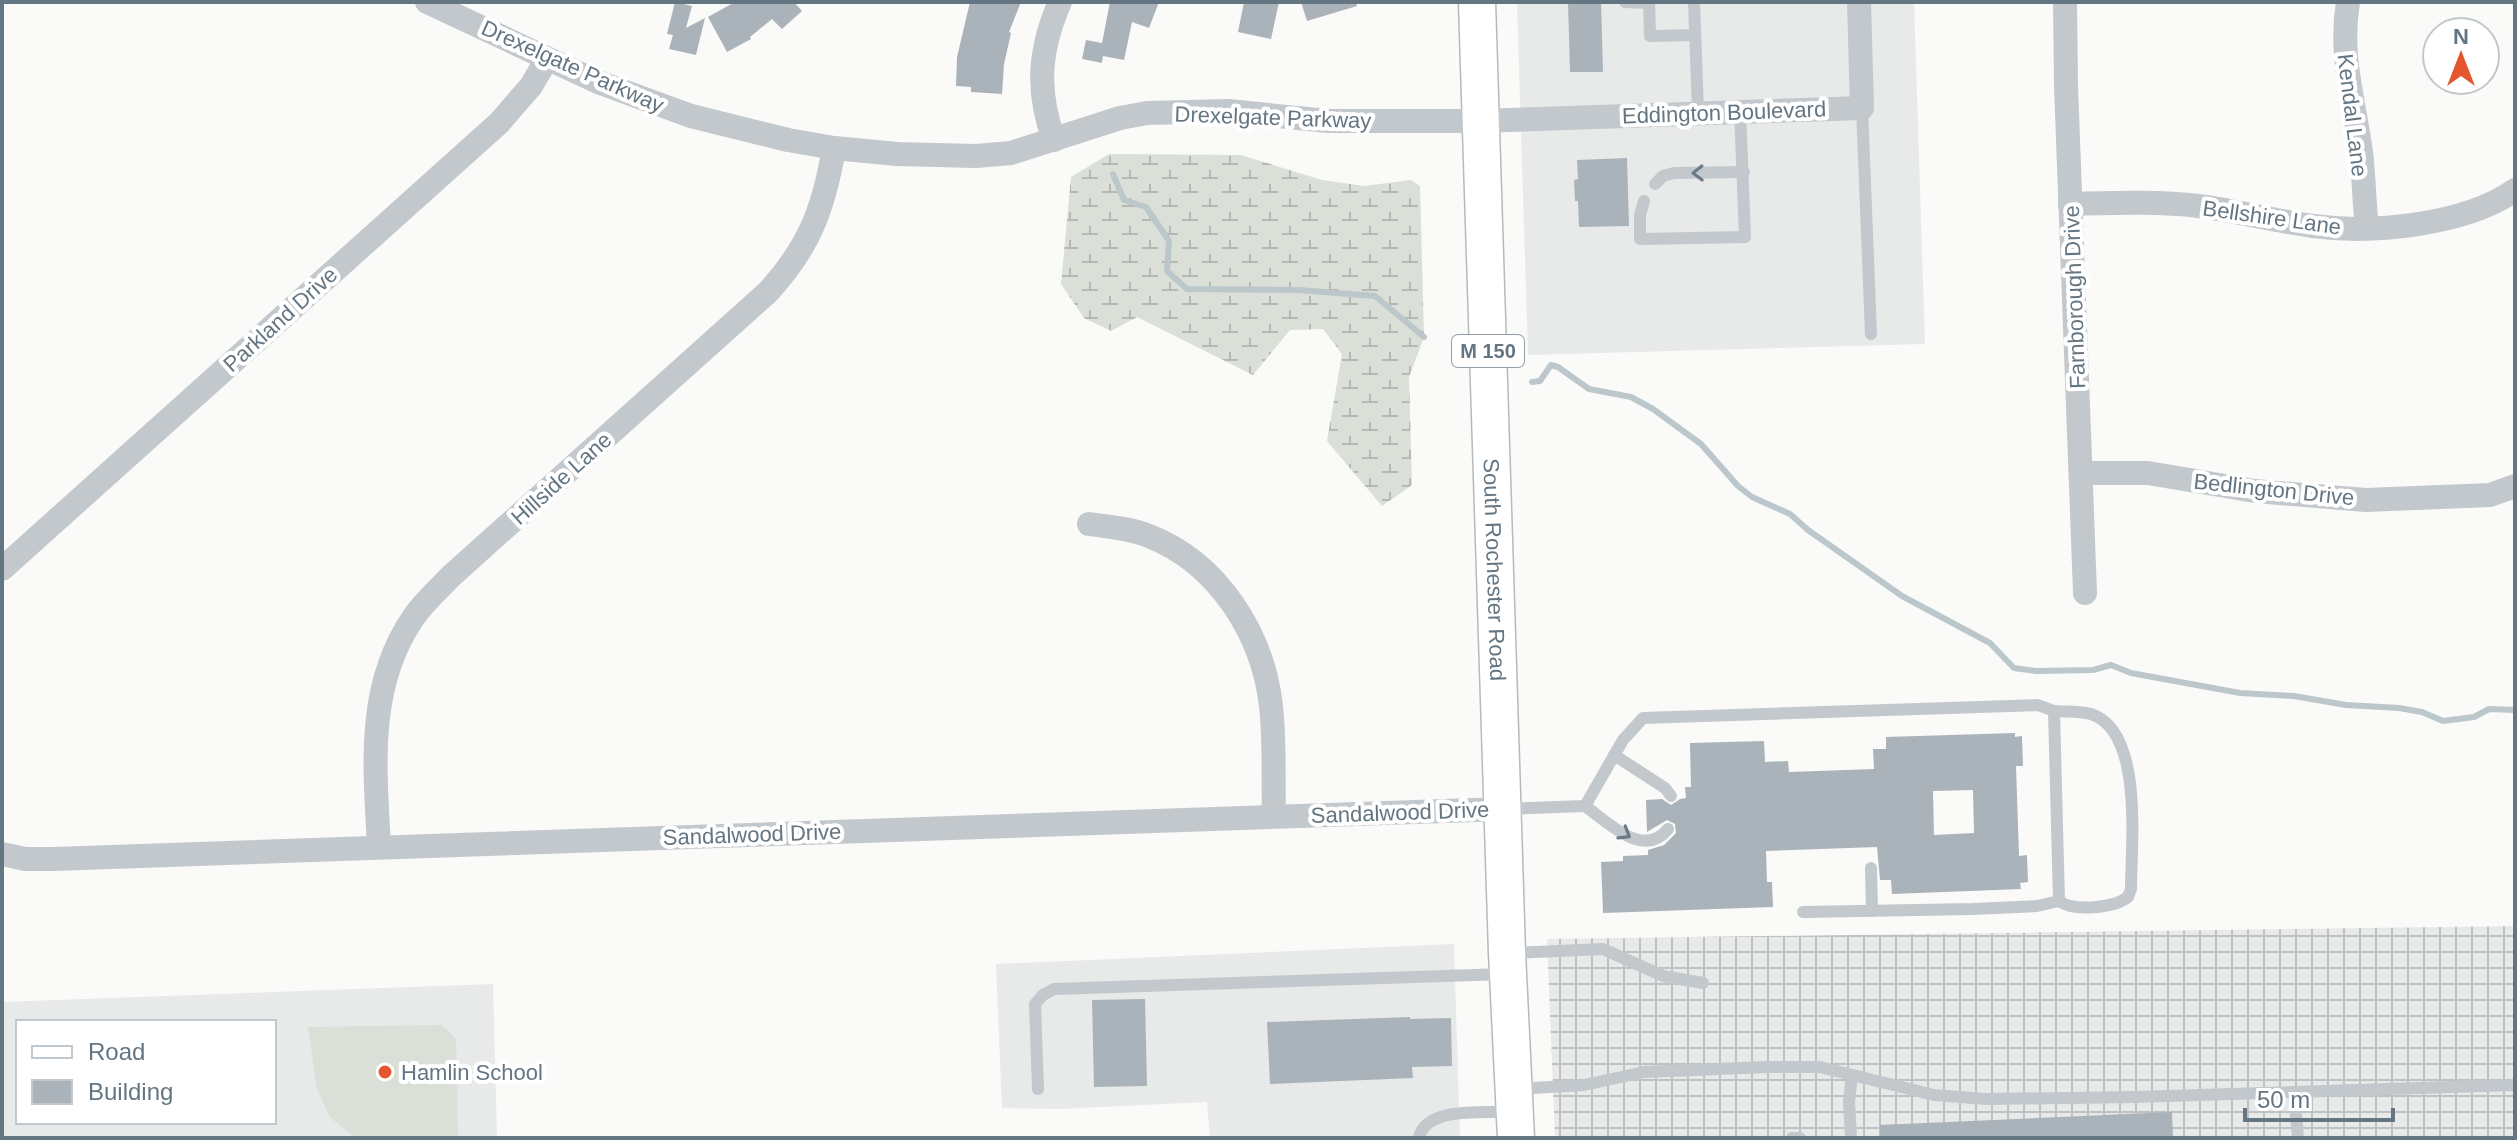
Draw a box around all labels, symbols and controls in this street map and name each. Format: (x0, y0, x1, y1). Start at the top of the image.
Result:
street label: Drexelgate Parkway (478, 15, 668, 118)
north arrow (2421, 16, 2501, 96)
text: N (2453, 24, 2469, 49)
street label: Kendal Lane (2333, 52, 2372, 178)
street label: Eddington Boulevard (1622, 96, 1827, 129)
street label: Drexelgate Parkway (1174, 102, 1372, 133)
one-way arrow (1691, 164, 1704, 182)
street label: Bellshire Lane (2201, 195, 2343, 240)
street label: Farnborough Drive (2059, 205, 2090, 389)
street label: Parkland Drive (218, 262, 342, 377)
road number: M 150 (1452, 335, 1524, 367)
street label: Hillside Lane (506, 427, 617, 530)
street label: South Rochester Road (1478, 458, 1510, 681)
street label: Bedlington Drive (2192, 469, 2356, 510)
street label: Sandalwood Drive (1310, 797, 1490, 828)
street label: Sandalwood Drive (662, 819, 842, 850)
one-way arrow (1617, 824, 1631, 839)
legend (16, 1020, 276, 1124)
text: Road (88, 1038, 145, 1065)
place label: Hamlin School (401, 1060, 543, 1085)
marker: Hamlin School (376, 1063, 394, 1081)
scale bar (2245, 1072, 2393, 1122)
text: Building (88, 1078, 173, 1105)
text: 50 m (2257, 1086, 2310, 1113)

